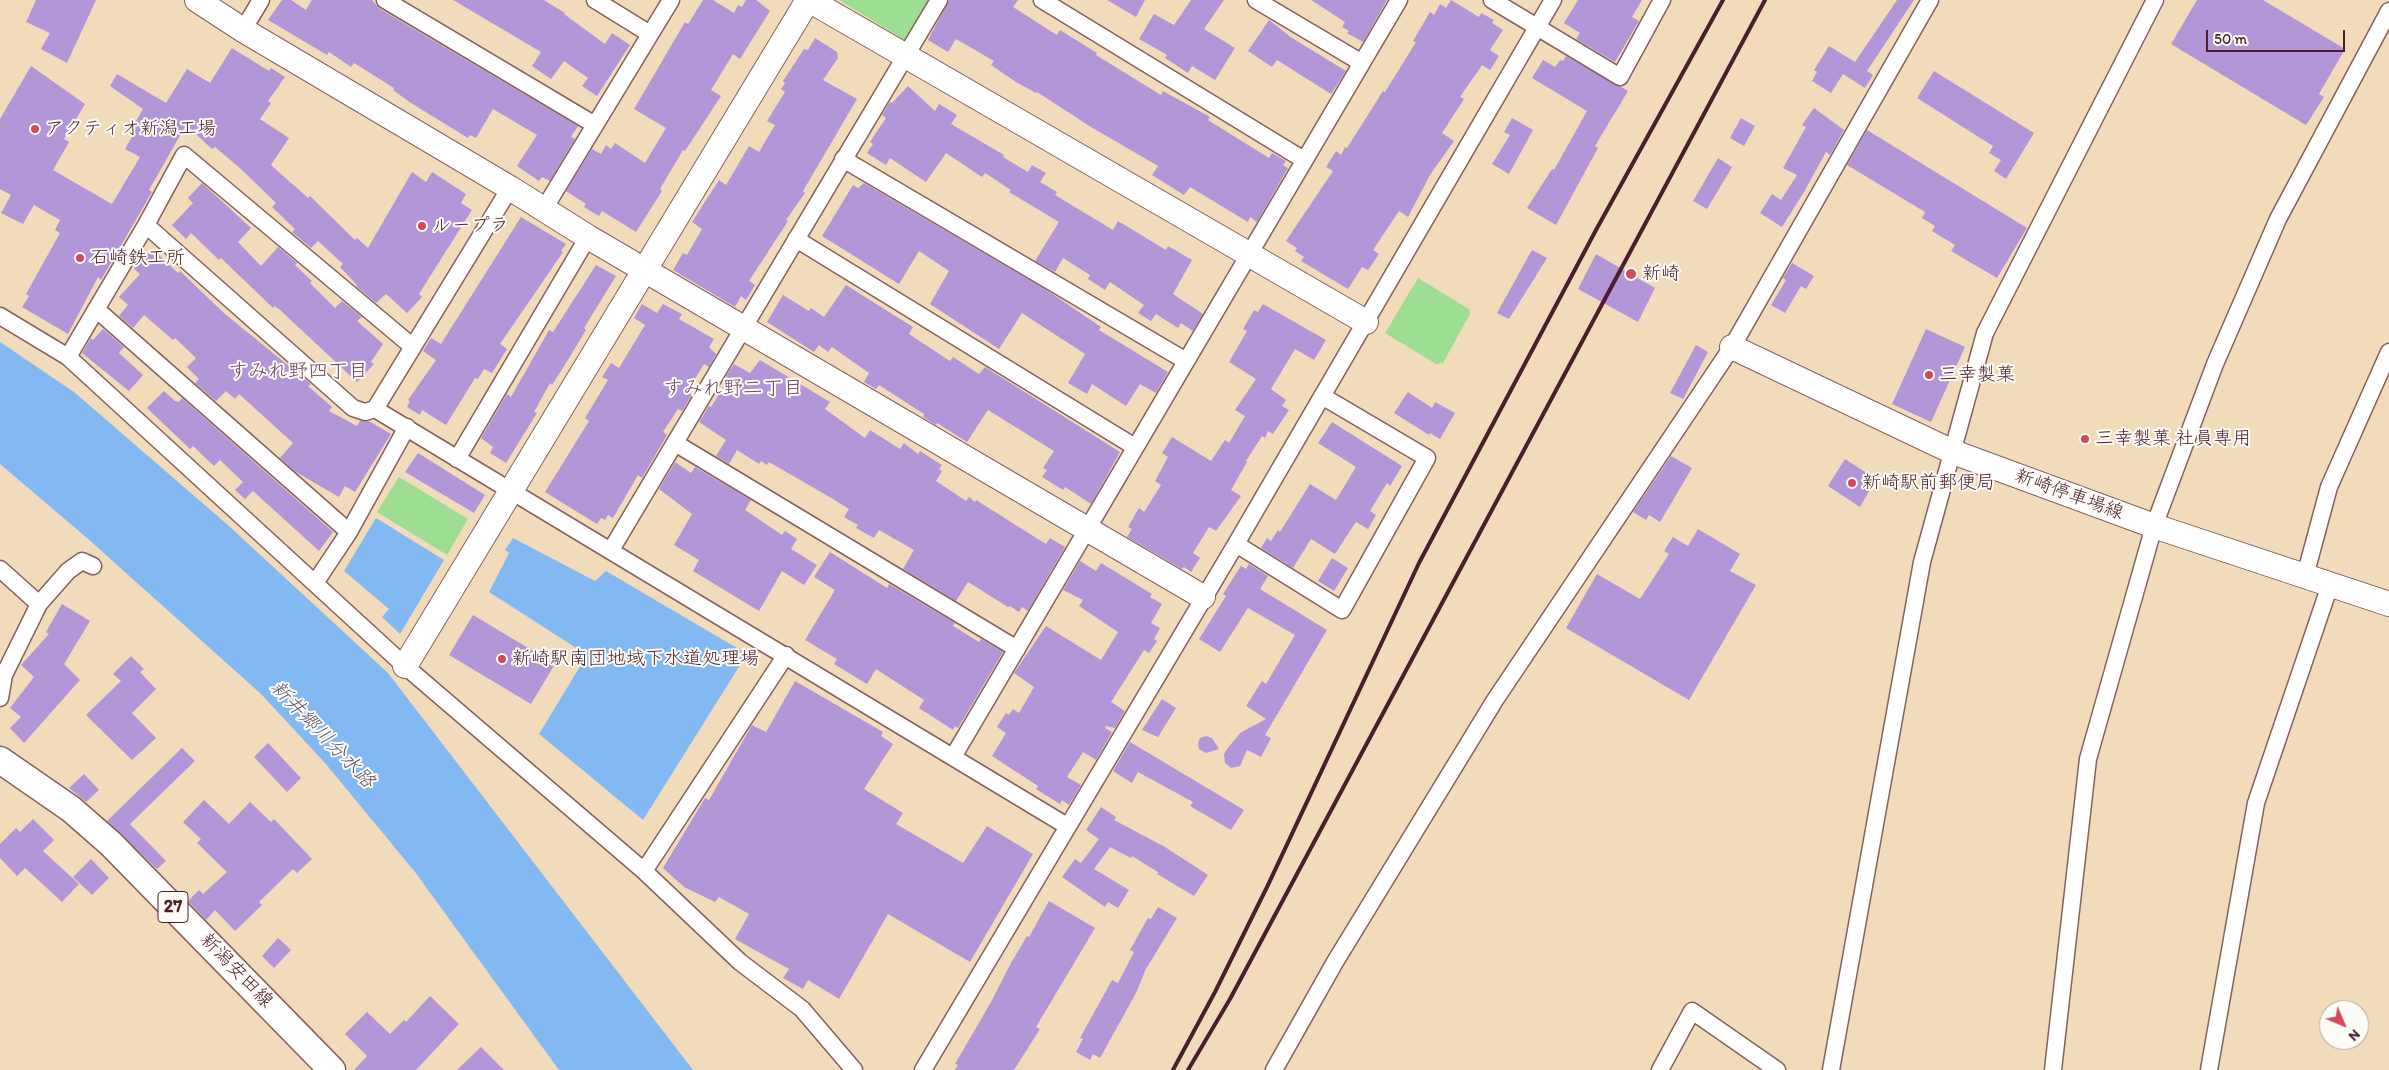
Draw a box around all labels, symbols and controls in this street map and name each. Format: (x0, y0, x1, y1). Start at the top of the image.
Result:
scale bar (2209, 20, 2348, 52)
text: 50 m (2214, 30, 2247, 48)
place label: アクティオ新潟工場 (45, 118, 216, 140)
marker: アクティオ新潟工場 (29, 123, 41, 135)
place label: ループラ (432, 215, 509, 237)
marker: ループラ (416, 220, 428, 232)
place label: 石崎鉄工所 (90, 247, 185, 269)
marker: 石崎鉄工所 (74, 252, 86, 264)
place label: 新崎 (1642, 263, 1680, 285)
marker: 新崎 (1624, 267, 1638, 281)
district label: すみれ野四丁目 (228, 360, 368, 384)
place label: 三幸製菓 (1939, 364, 2015, 386)
marker: 三幸製菓 (1923, 369, 1935, 381)
district label: すみれ野二丁目 (663, 377, 803, 401)
place label: 三幸製菓 社員専用 (2095, 428, 2251, 450)
marker: 三幸製菓 社員専用 (2079, 433, 2091, 445)
street label: 新崎停車場線 (2012, 465, 2126, 525)
place label: 新崎駅前郵便局 (1862, 472, 1995, 494)
marker: 新崎駅前郵便局 (1846, 477, 1858, 489)
place label: 新崎駅南団地域下水道処理場 (512, 648, 759, 670)
marker: 新崎駅南団地域下水道処理場 (496, 653, 508, 665)
water label: 新井郷川分水路 (265, 676, 379, 794)
road number: 27 (158, 892, 188, 922)
street label: 新潟安田線 (195, 929, 277, 1013)
north arrow (2319, 1000, 2369, 1050)
text: N (2345, 1026, 2364, 1045)

